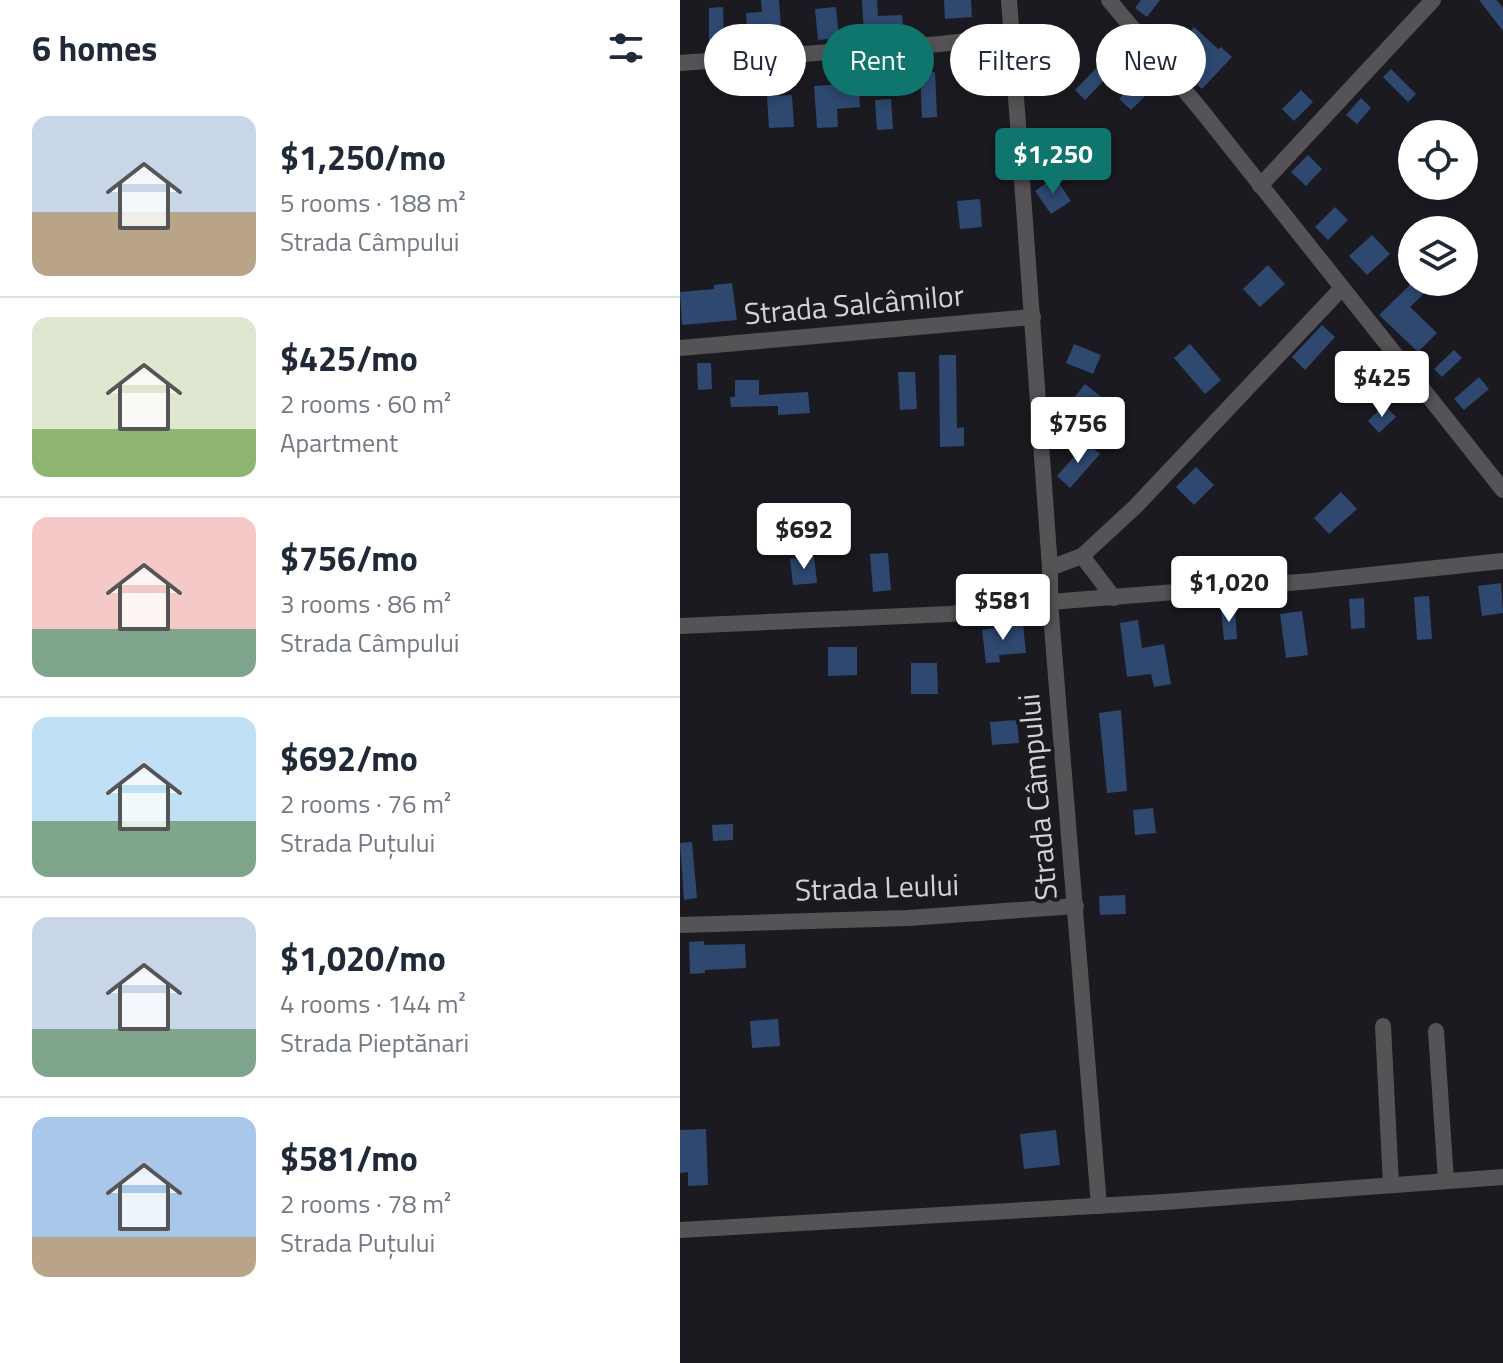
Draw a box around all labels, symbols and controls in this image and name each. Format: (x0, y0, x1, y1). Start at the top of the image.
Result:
text: 6 homes (32, 22, 157, 74)
chip: Buy (704, 24, 806, 96)
chip: Rent (822, 24, 934, 96)
chip: Filters (950, 24, 1080, 96)
chip: New (1096, 24, 1206, 96)
icon: filters (604, 26, 648, 70)
map controls (1398, 120, 1478, 296)
button: locate (1398, 120, 1478, 200)
pin: $1,250 (988, 128, 1118, 196)
text: $1,250/mo (280, 131, 446, 183)
text: $1,250 (1013, 134, 1093, 173)
icon: home (96, 148, 192, 244)
text: 5 rooms · 188 m² (280, 183, 466, 222)
button: layers (1398, 216, 1478, 296)
text: Strada Câmpului (280, 222, 459, 261)
street label: Strada Salcâmilor (742, 271, 966, 337)
text: $425/mo (280, 332, 418, 384)
icon: home (96, 349, 192, 445)
pin: $425 (1335, 351, 1429, 419)
text: $425 (1353, 357, 1411, 396)
text: 2 rooms · 60 m² (280, 384, 451, 423)
pin: $756 (1031, 397, 1125, 465)
text: $756 (1049, 403, 1107, 442)
text: Apartment (280, 423, 398, 462)
pin: $692 (757, 503, 851, 571)
text: $692 (775, 509, 833, 548)
text: $756/mo (280, 532, 418, 584)
icon: home (96, 549, 192, 645)
pin: $1,020 (1164, 556, 1294, 624)
text: $1,020 (1189, 562, 1269, 601)
pin: $581 (956, 574, 1050, 642)
text: $581 (974, 580, 1032, 619)
text: 3 rooms · 86 m² (280, 584, 451, 623)
text: Strada Câmpului (280, 623, 459, 662)
street label: Strada Câmpului (1005, 692, 1069, 902)
text: $692/mo (280, 732, 418, 784)
icon: home (96, 749, 192, 845)
text: 2 rooms · 76 m² (280, 784, 451, 823)
text: Strada Puțului (280, 823, 435, 862)
street label: Strada Leului (794, 861, 960, 913)
text: $1,020/mo (280, 932, 446, 984)
icon: home (96, 949, 192, 1045)
text: 4 rooms · 144 m² (280, 984, 466, 1023)
text: Strada Pieptănari (280, 1023, 469, 1062)
text: $581/mo (280, 1132, 418, 1184)
icon: home (96, 1149, 192, 1245)
text: 2 rooms · 78 m² (280, 1184, 451, 1223)
text: Strada Puțului (280, 1223, 435, 1262)

